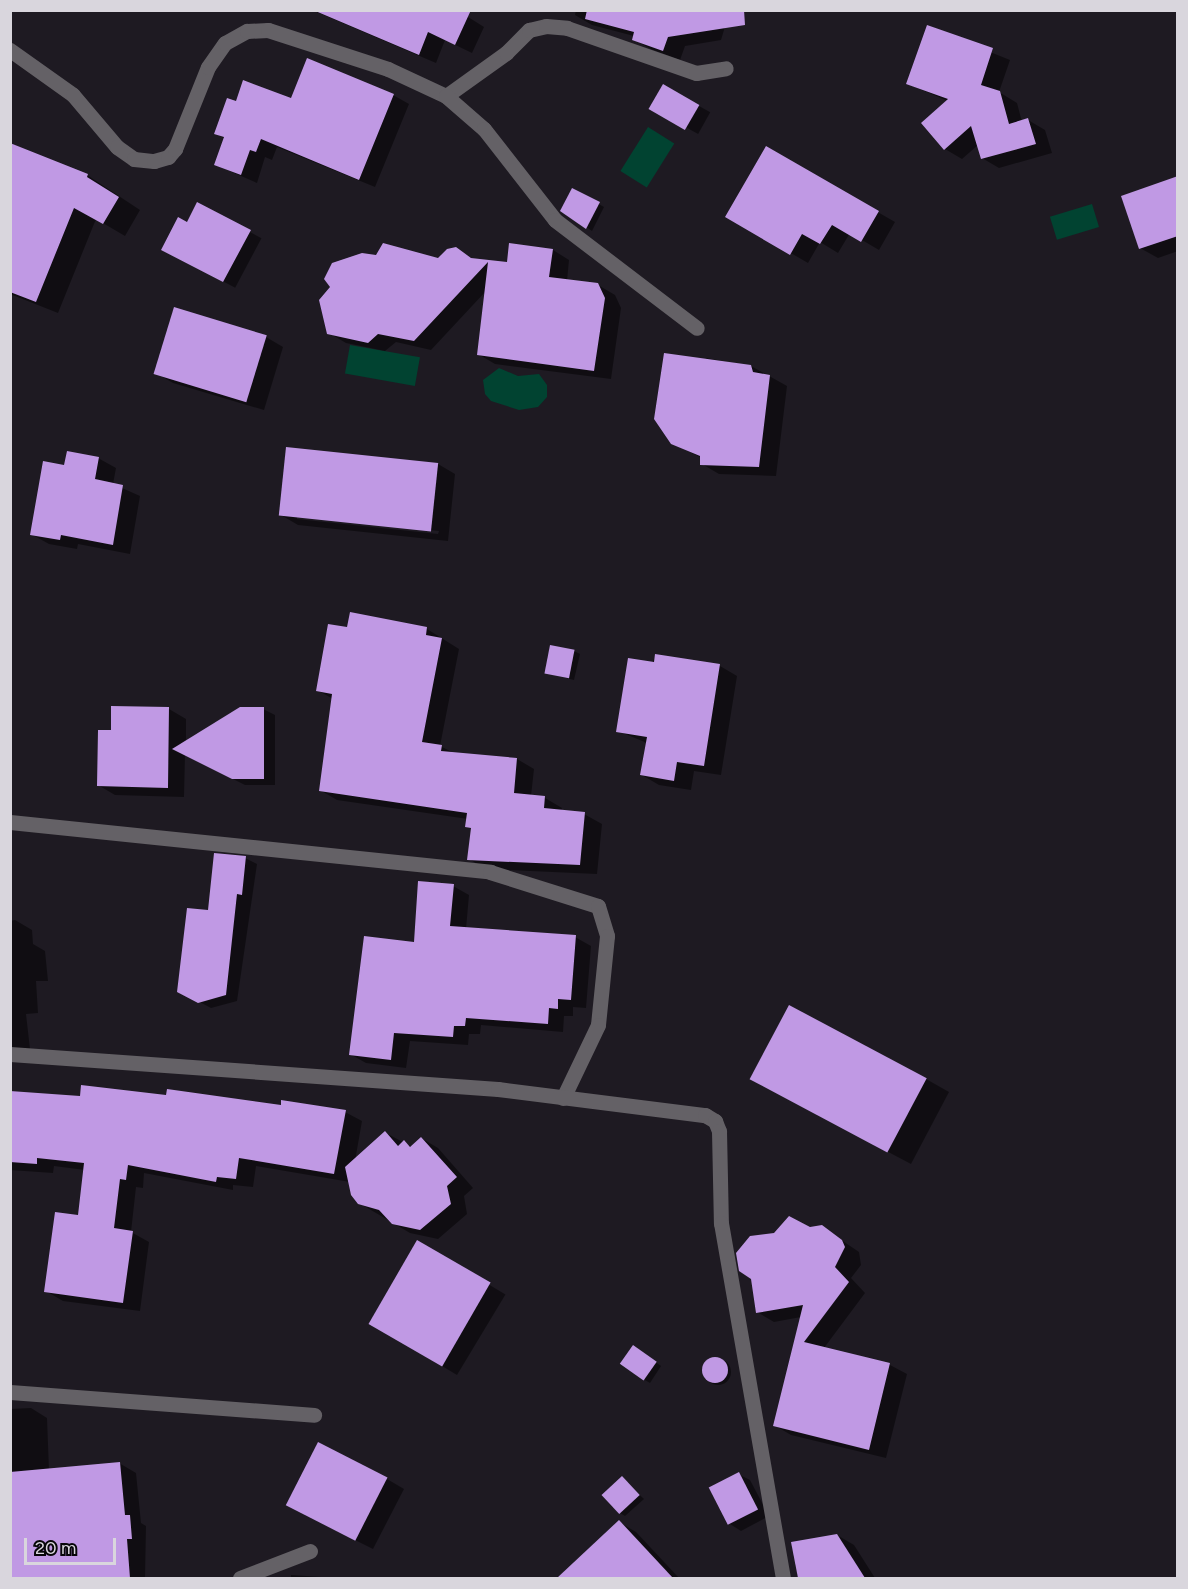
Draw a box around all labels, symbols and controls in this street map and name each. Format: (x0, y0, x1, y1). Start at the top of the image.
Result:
scale bar (27, 1526, 118, 1564)
text: 20 m (35, 1537, 76, 1559)

